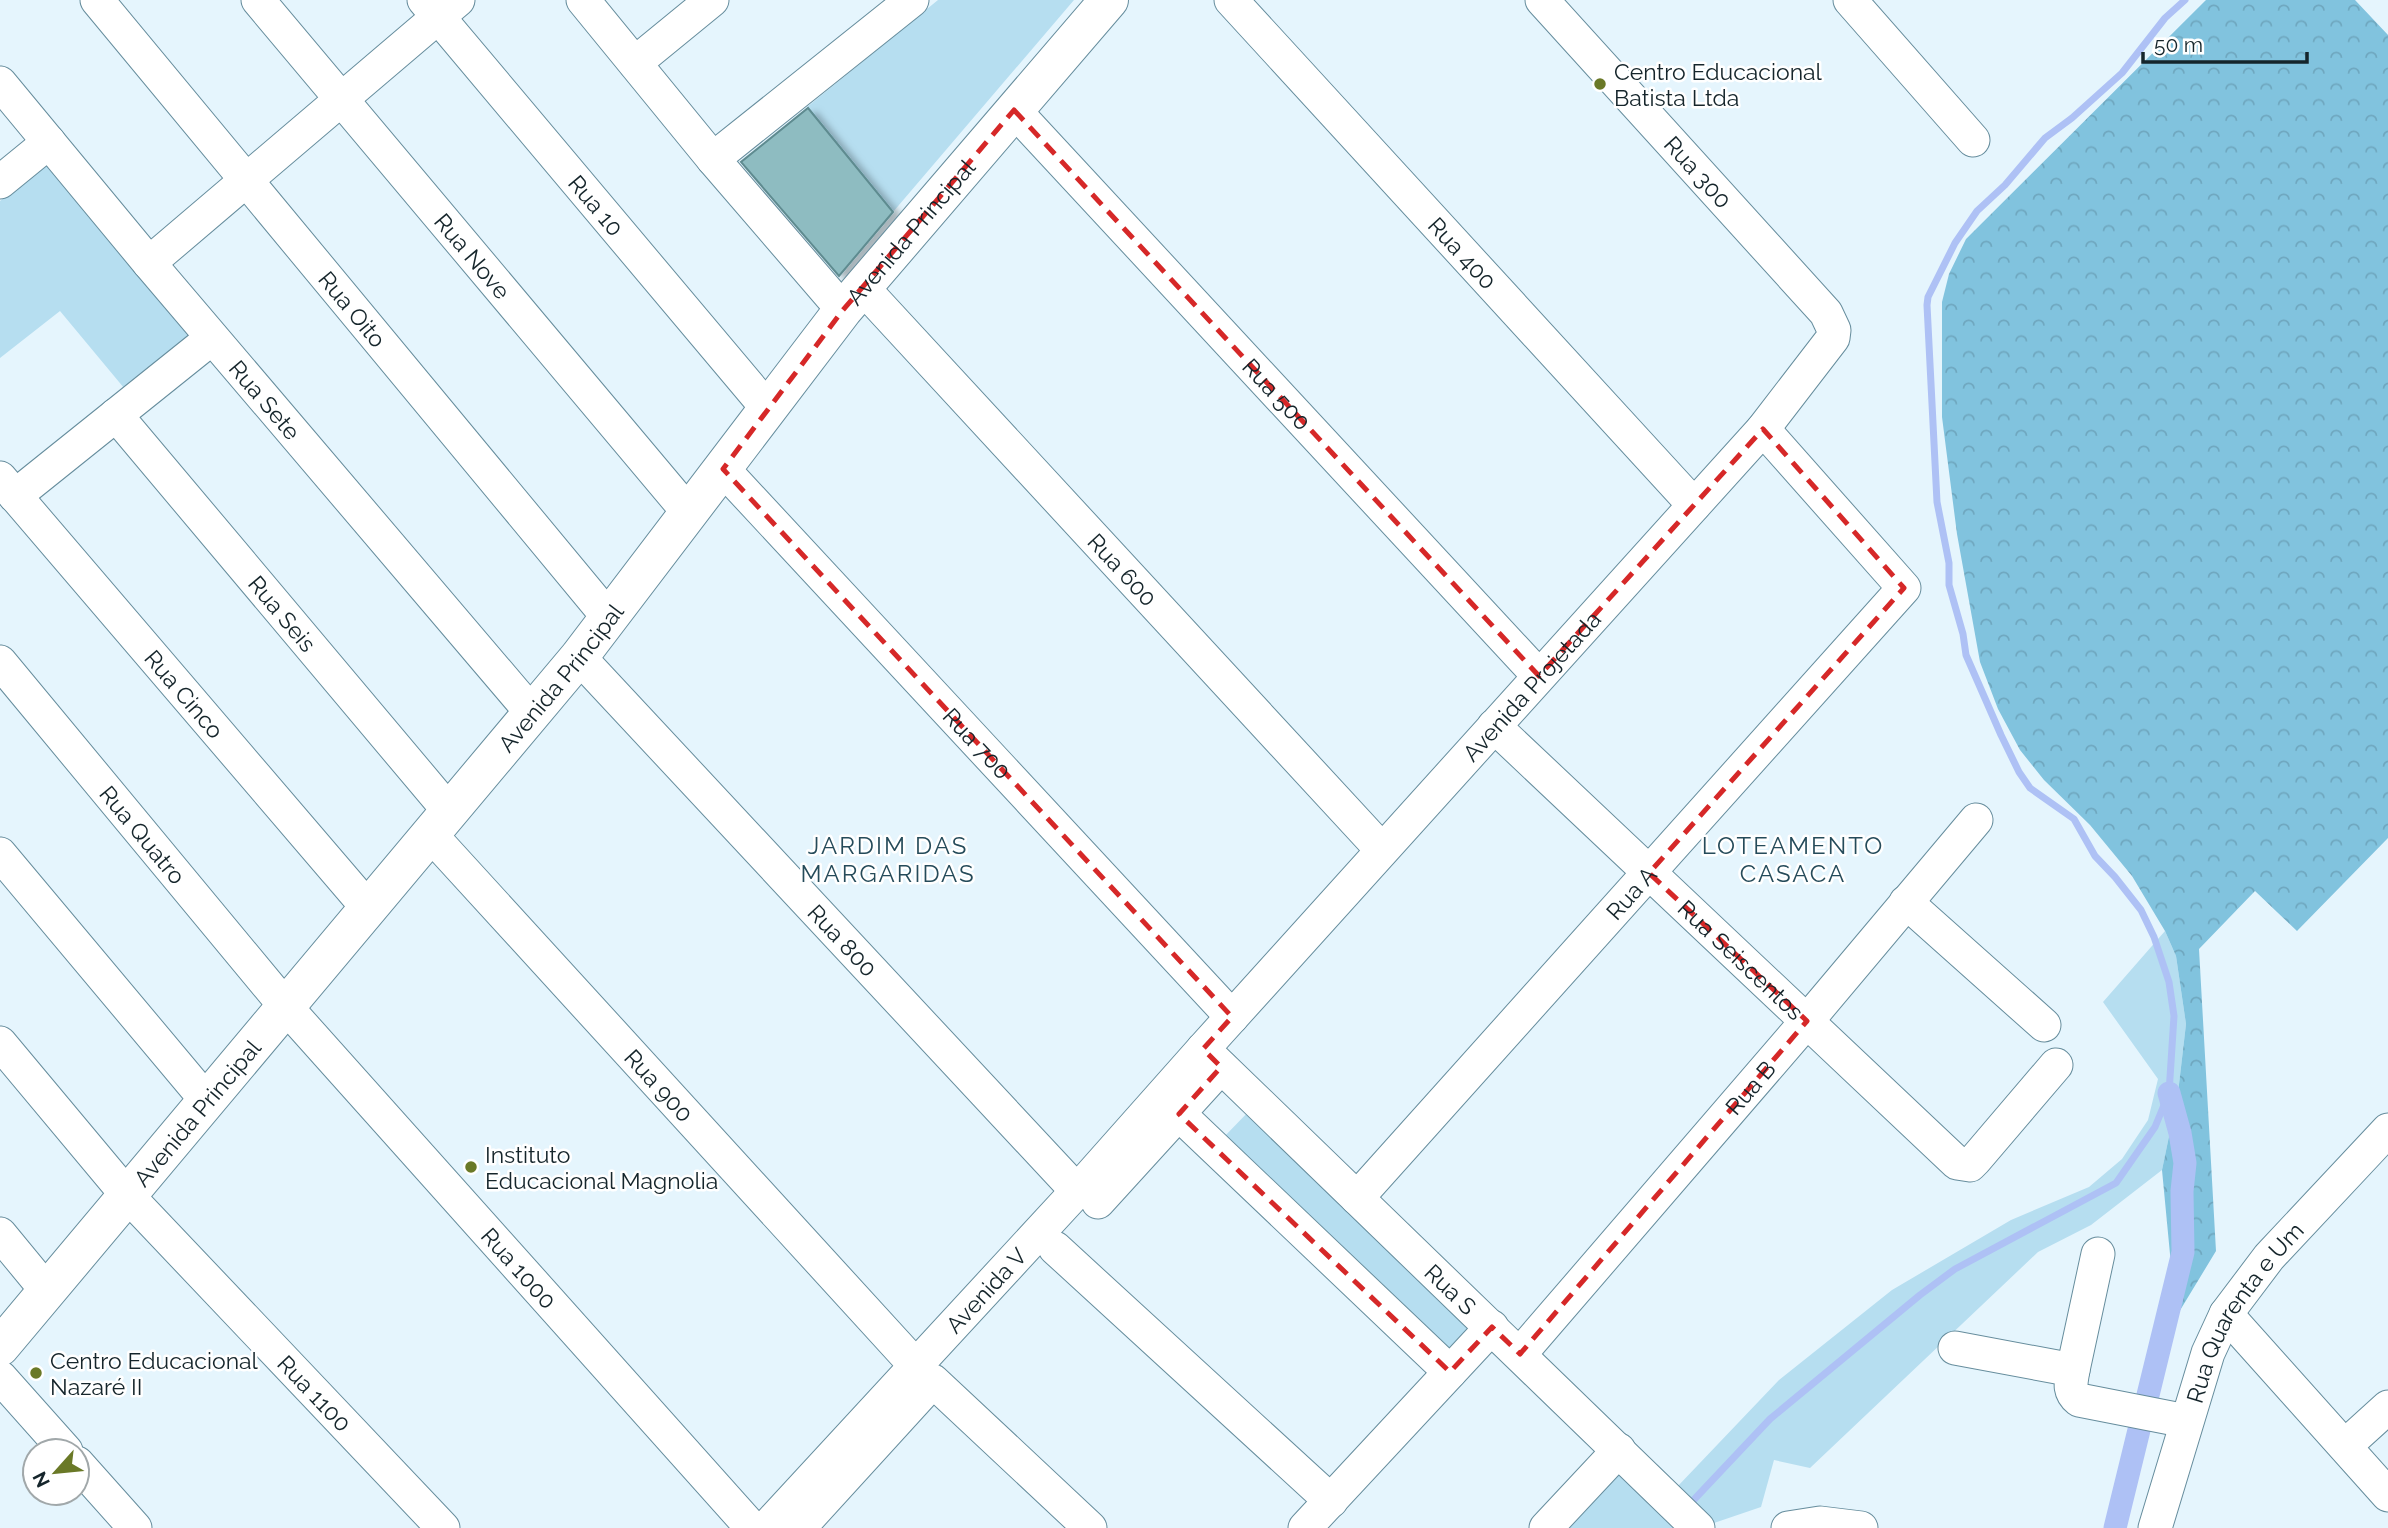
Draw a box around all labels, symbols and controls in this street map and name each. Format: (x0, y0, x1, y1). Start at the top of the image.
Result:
scale bar (2143, 21, 2308, 65)
text: 50 m (2154, 32, 2203, 57)
place label: Centro Educacional Batista Ltda (1614, 58, 1823, 111)
marker: Centro Educacional Batista Ltda (1592, 76, 1608, 92)
street label: Rua 300 (1659, 131, 1737, 213)
street label: Avenida Principal (840, 153, 980, 310)
street label: Rua 10 (563, 169, 630, 241)
street label: Rua Nove (429, 208, 516, 304)
street label: Rua 400 (1423, 211, 1502, 294)
street label: Rua Oito (314, 265, 392, 352)
street label: Rua 500 (1237, 352, 1317, 435)
street label: Rua Sete (224, 355, 306, 445)
street label: Rua 600 (1083, 528, 1163, 611)
street label: Rua Seis (243, 570, 322, 657)
street label: Avenida Principal (492, 598, 629, 757)
street label: Avenida Projetada (1457, 605, 1606, 766)
street label: Rua Cinco (139, 644, 230, 743)
street label: Rua 700 (938, 702, 1017, 784)
street label: Rua Quatro (94, 780, 191, 889)
district label: JARDIM DAS MARGARIDAS (800, 831, 976, 888)
district label: LOTEAMENTO CASACA (1702, 831, 1884, 888)
street label: Rua A (1600, 860, 1662, 925)
street label: Rua Seiscentos (1673, 894, 1809, 1025)
street label: Rua 800 (803, 898, 883, 982)
street label: Avenida Principal (128, 1033, 266, 1191)
street label: Rua 900 (619, 1043, 699, 1127)
street label: Rua B (1719, 1055, 1780, 1120)
place label: Instituto Educacional Magnolia (485, 1141, 718, 1194)
marker: Instituto Educacional Magnolia (463, 1159, 479, 1175)
street label: Rua Quarenta e Um (2180, 1216, 2308, 1406)
street label: Rua 1000 (476, 1222, 562, 1314)
street label: Avenida V (940, 1241, 1032, 1338)
street label: Rua S (1420, 1258, 1482, 1320)
place label: Centro Educacional Nazaré II (50, 1347, 259, 1400)
street label: Rua 1100 (272, 1349, 357, 1437)
marker: Centro Educacional Nazaré II (28, 1365, 44, 1381)
north arrow (21, 1437, 91, 1507)
text: N (28, 1468, 54, 1491)

